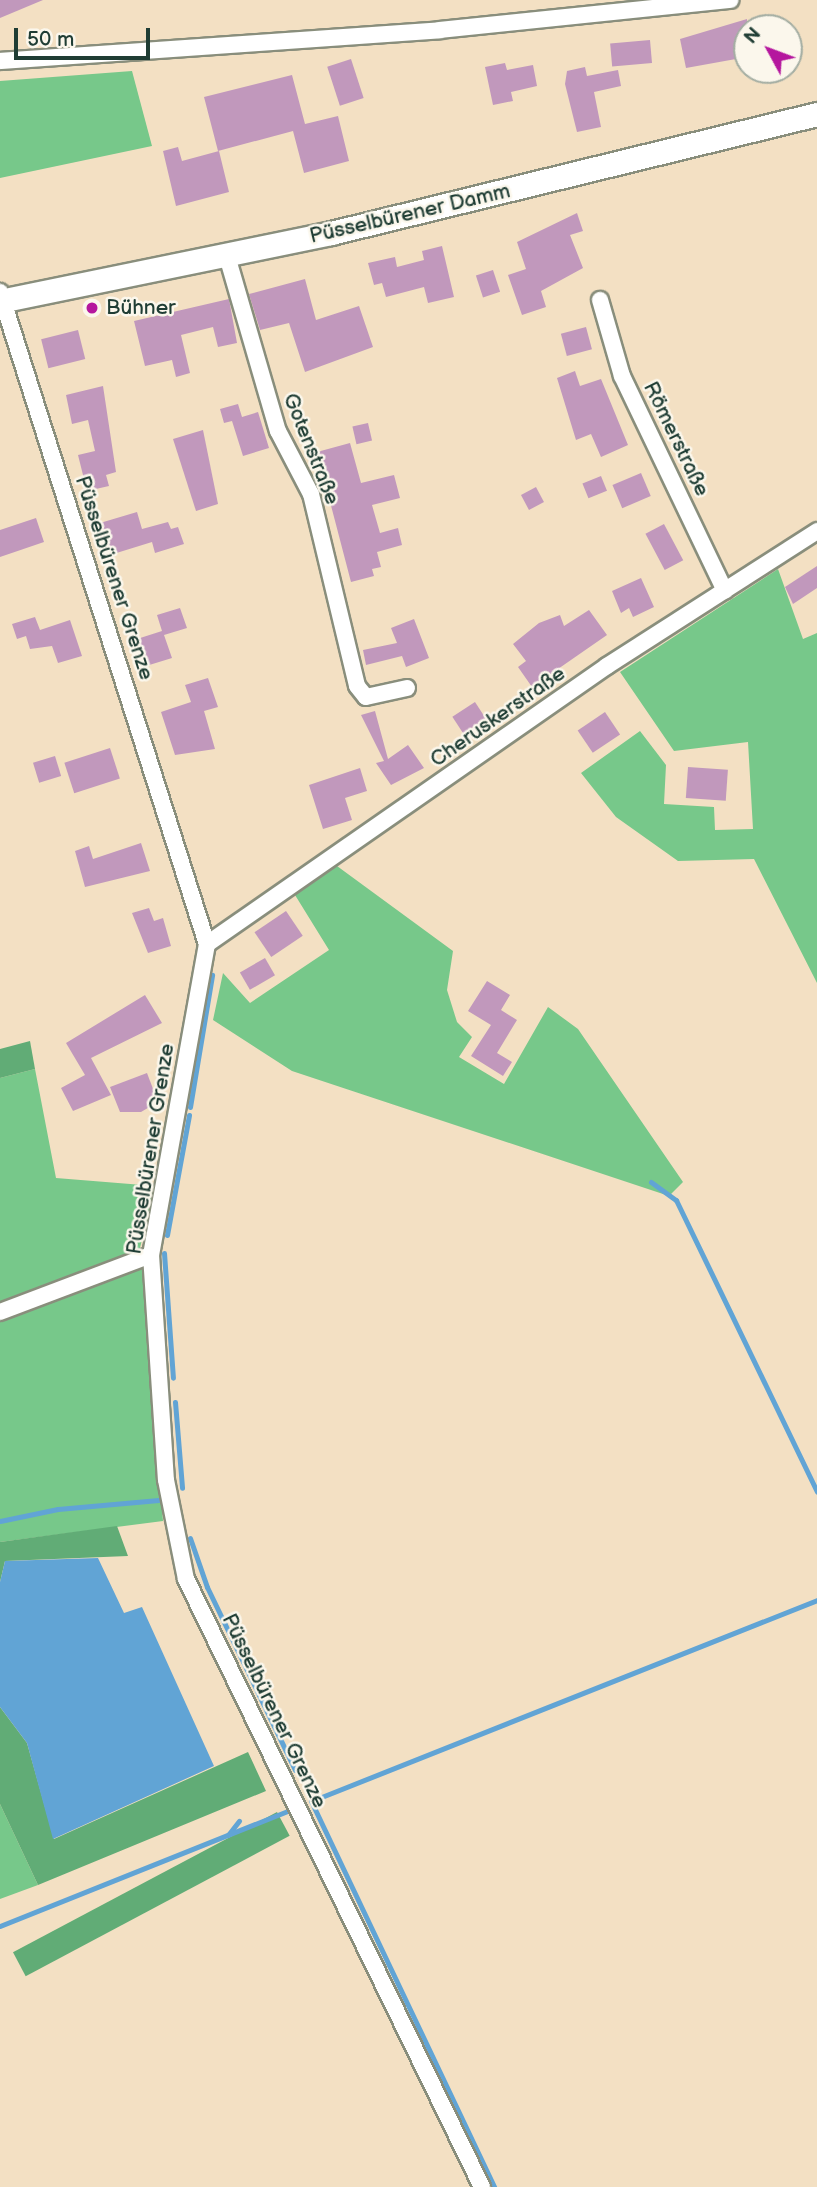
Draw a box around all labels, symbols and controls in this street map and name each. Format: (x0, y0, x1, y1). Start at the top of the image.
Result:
scale bar (18, 14, 154, 58)
north arrow (733, 14, 803, 84)
text: N (740, 23, 767, 49)
text: 50 m (27, 27, 74, 52)
street label: Püsselbürener Damm (307, 179, 513, 249)
place label: Bühner (106, 295, 176, 321)
marker: Bühner (84, 300, 100, 316)
street label: Römerstraße (637, 378, 715, 500)
street label: Gotenstraße (277, 390, 345, 508)
street label: Püsselbürener Grenze (69, 473, 159, 683)
street label: Cheruskerstraße (426, 661, 570, 773)
street label: Püsselbürener Grenze (122, 1042, 180, 1256)
street label: Püsselbürener Grenze (216, 1610, 332, 1812)

